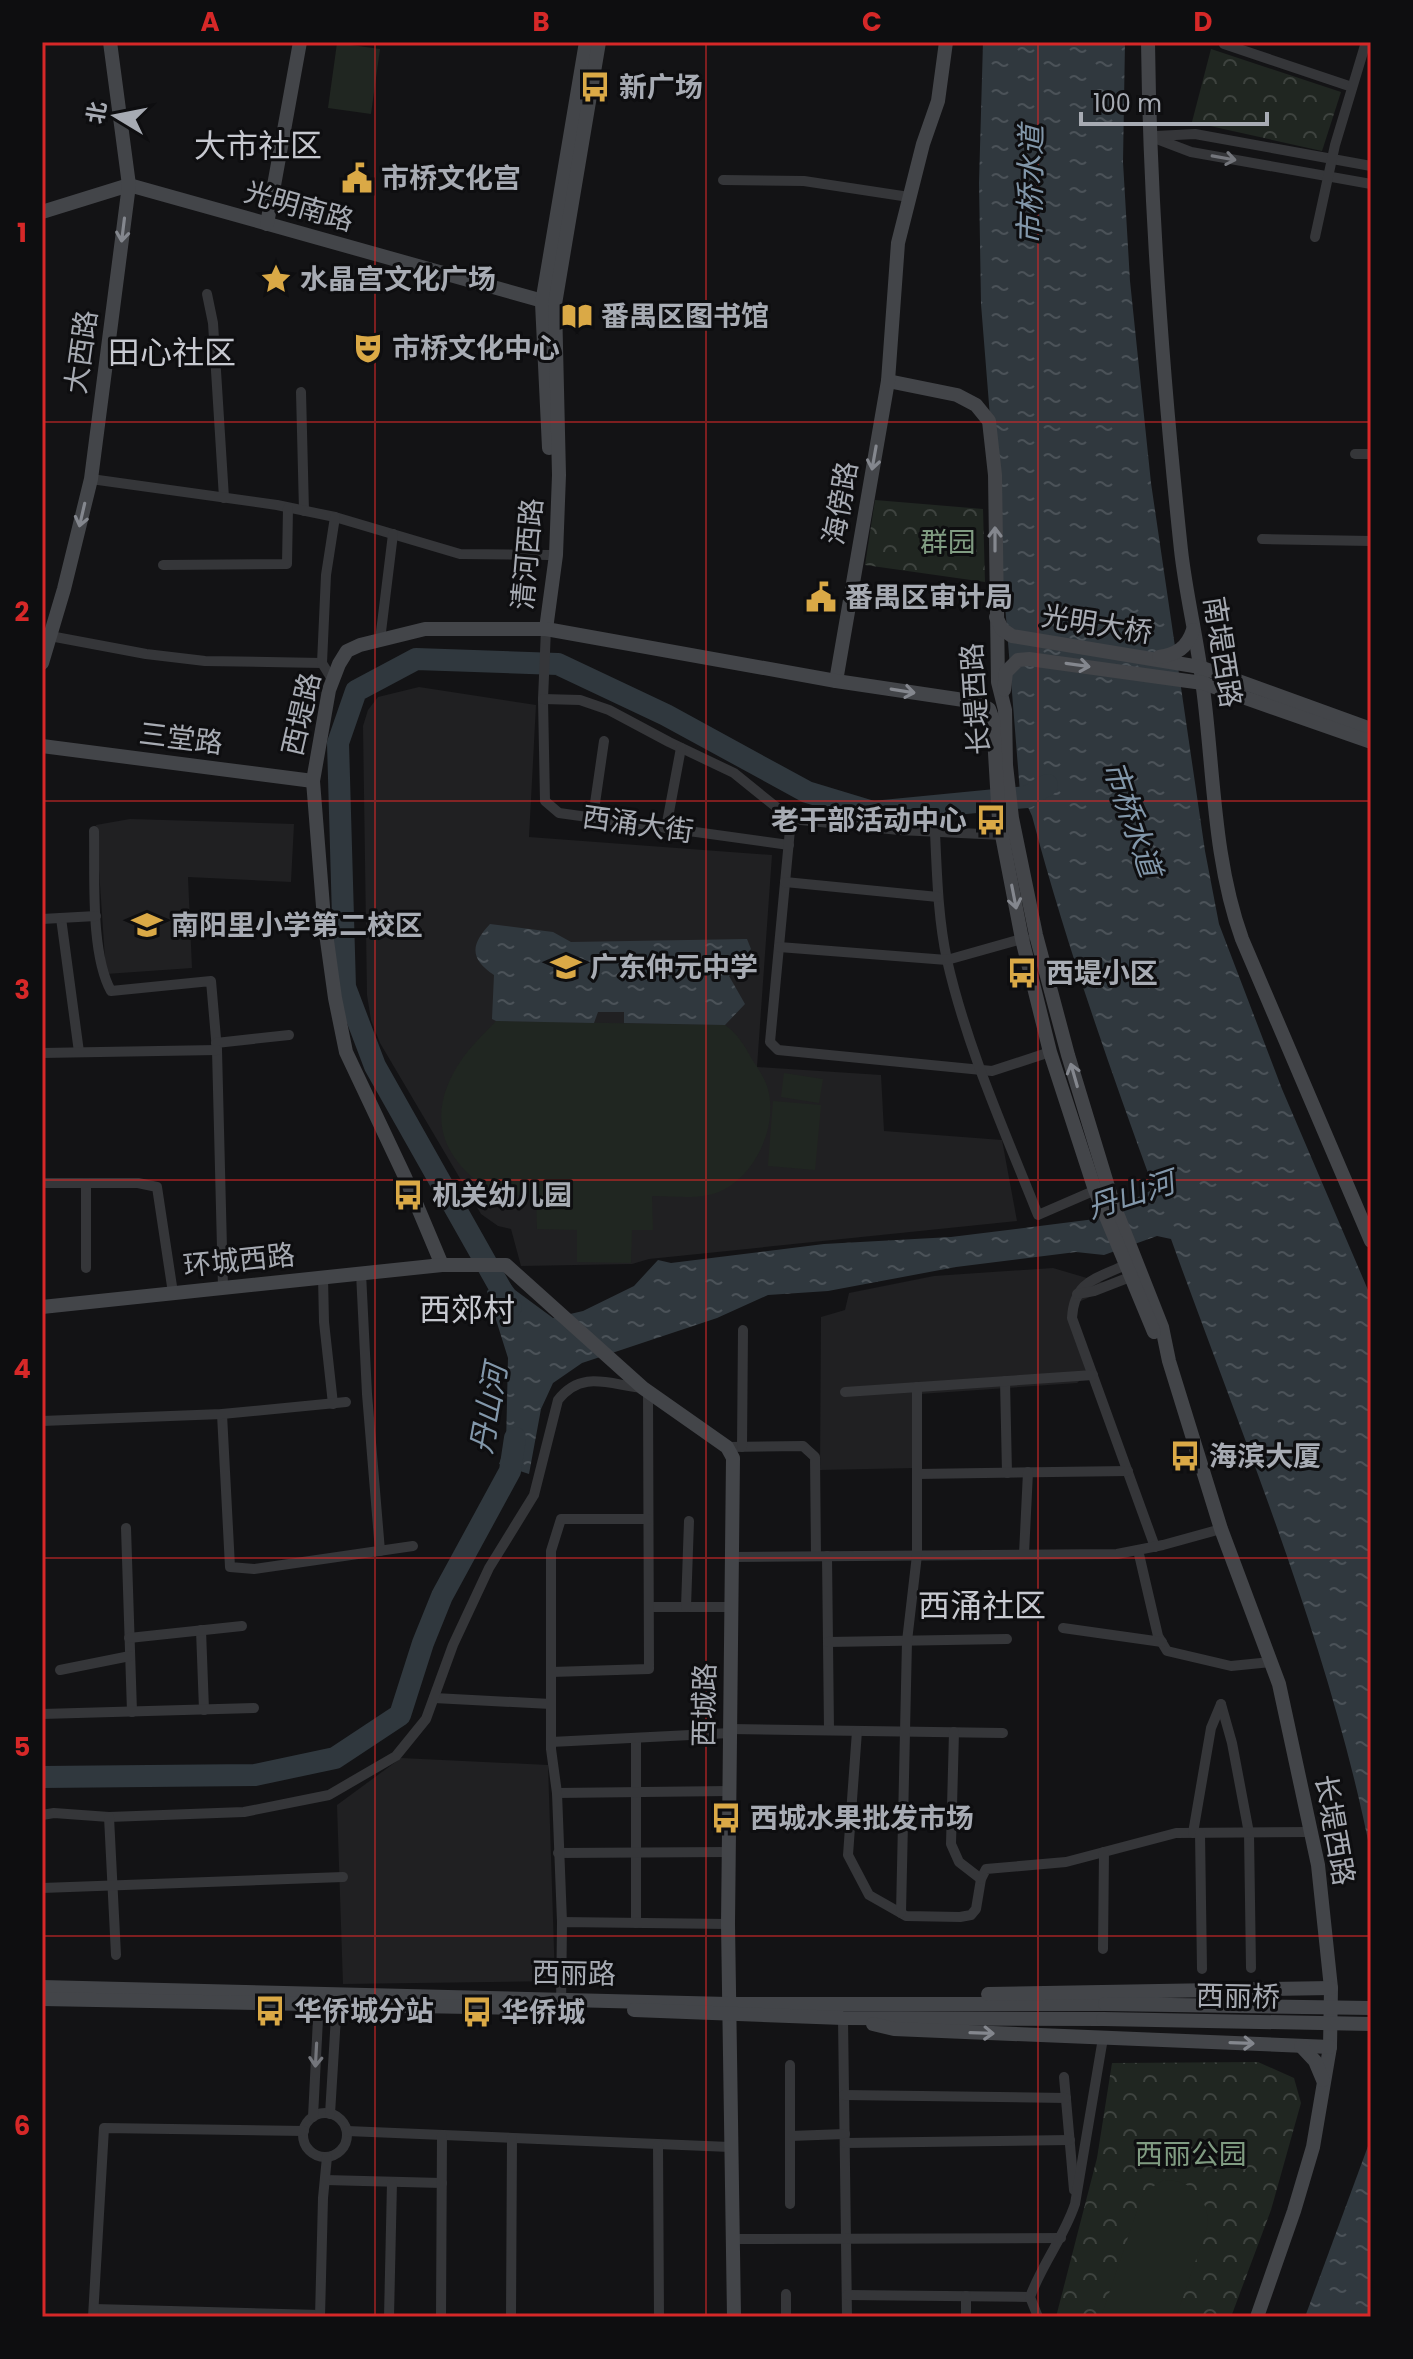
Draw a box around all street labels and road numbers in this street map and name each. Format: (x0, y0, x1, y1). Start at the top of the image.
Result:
street label: 光明南路 (240, 172, 358, 241)
street label: 大西路 (56, 308, 107, 396)
street label: 海傍路 (814, 458, 867, 548)
street label: 清河西路 (503, 497, 552, 612)
street label: 南堤西路 (1194, 594, 1251, 710)
street label: 光明大桥 (1039, 596, 1155, 653)
street label: 长堤西路 (952, 642, 999, 756)
street label: 西堤路 (273, 669, 330, 759)
street label: 三堂路 (137, 714, 225, 763)
street label: 西涌大街 (580, 797, 696, 852)
street label: 环城西路 (181, 1235, 297, 1286)
street label: 西城路 (684, 1663, 725, 1747)
street label: 长堤西路 (1306, 1772, 1363, 1889)
street label: 西丽路 (532, 1953, 616, 1994)
street label: 西丽桥 (1196, 1976, 1280, 2017)

